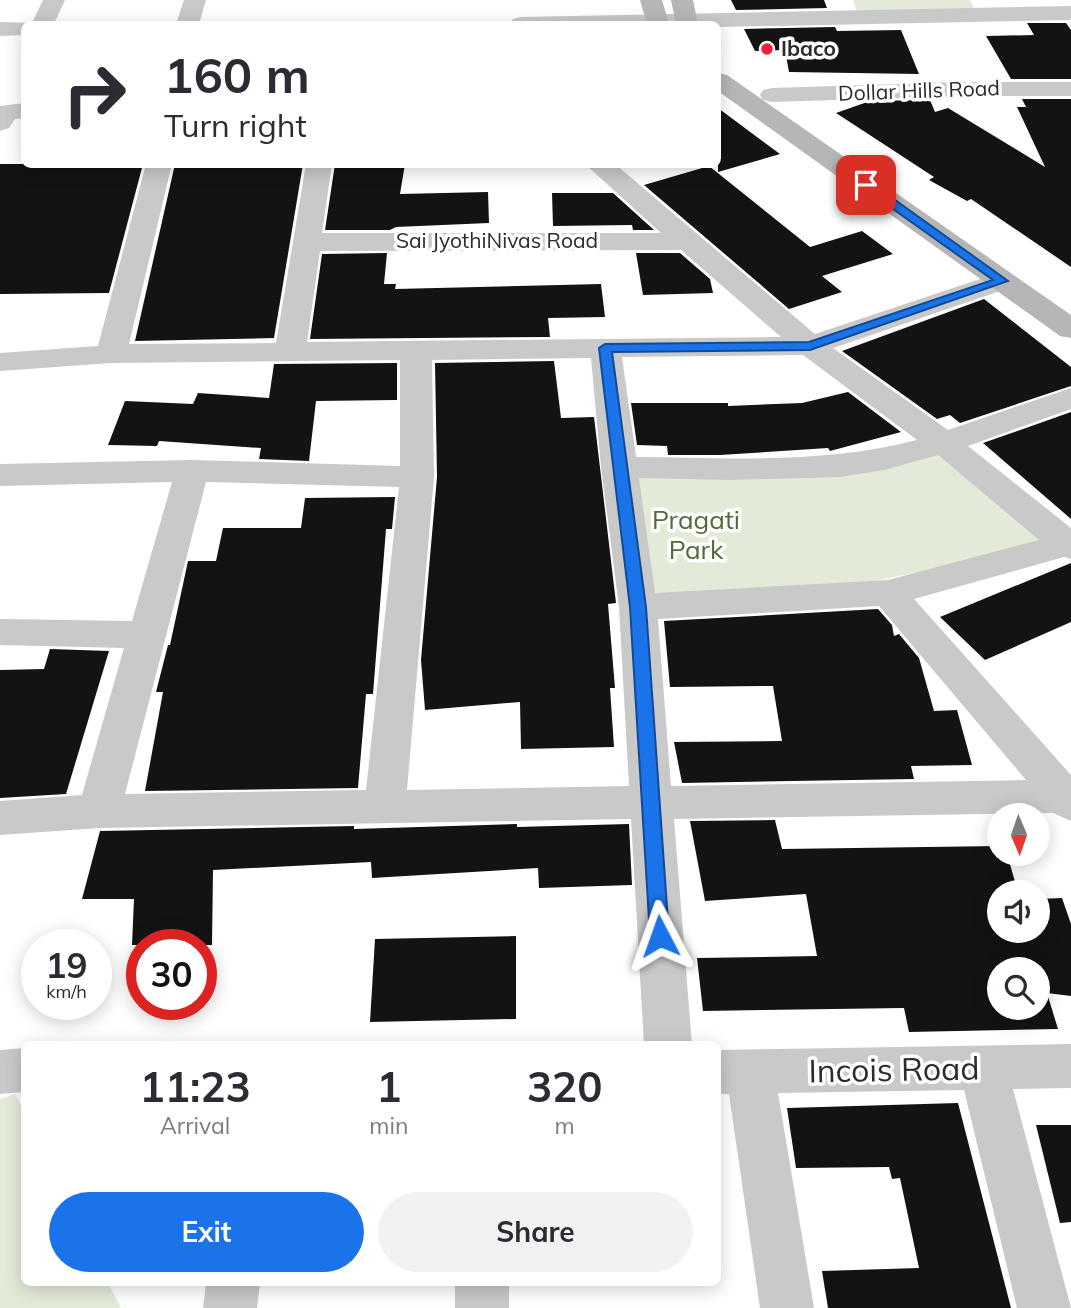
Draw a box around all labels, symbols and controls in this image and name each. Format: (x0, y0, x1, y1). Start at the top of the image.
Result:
place label: Ibaco (781, 35, 836, 61)
marker: Ibaco (759, 41, 775, 57)
text: 160 m (164, 44, 310, 105)
icon: right (49, 49, 140, 140)
street label: Dollar Hills Road (838, 74, 1000, 106)
text: Turn right (164, 105, 307, 145)
pin (836, 155, 896, 215)
icon: arrive (847, 166, 885, 204)
street label: Sai JyothiNivas Road (396, 227, 598, 253)
park label: Pragati Park (652, 503, 740, 566)
north arrow (987, 803, 1050, 866)
map controls (987, 803, 1050, 1020)
button: sound (987, 880, 1050, 943)
position arrow (623, 899, 697, 973)
speed limit sign: 30 (126, 929, 217, 1020)
text: 19 (45, 943, 88, 987)
button: search (987, 957, 1050, 1020)
text: km/h (46, 980, 87, 1003)
street label: Incois Road (808, 1048, 980, 1090)
text: 11:23 (140, 1060, 251, 1113)
text: 1 (376, 1060, 401, 1113)
text: 320 (527, 1060, 602, 1113)
text: Arrival (160, 1111, 230, 1140)
text: min (369, 1111, 408, 1140)
text: m (555, 1111, 575, 1140)
button: Exit (49, 1192, 364, 1272)
button: Share (378, 1192, 693, 1272)

